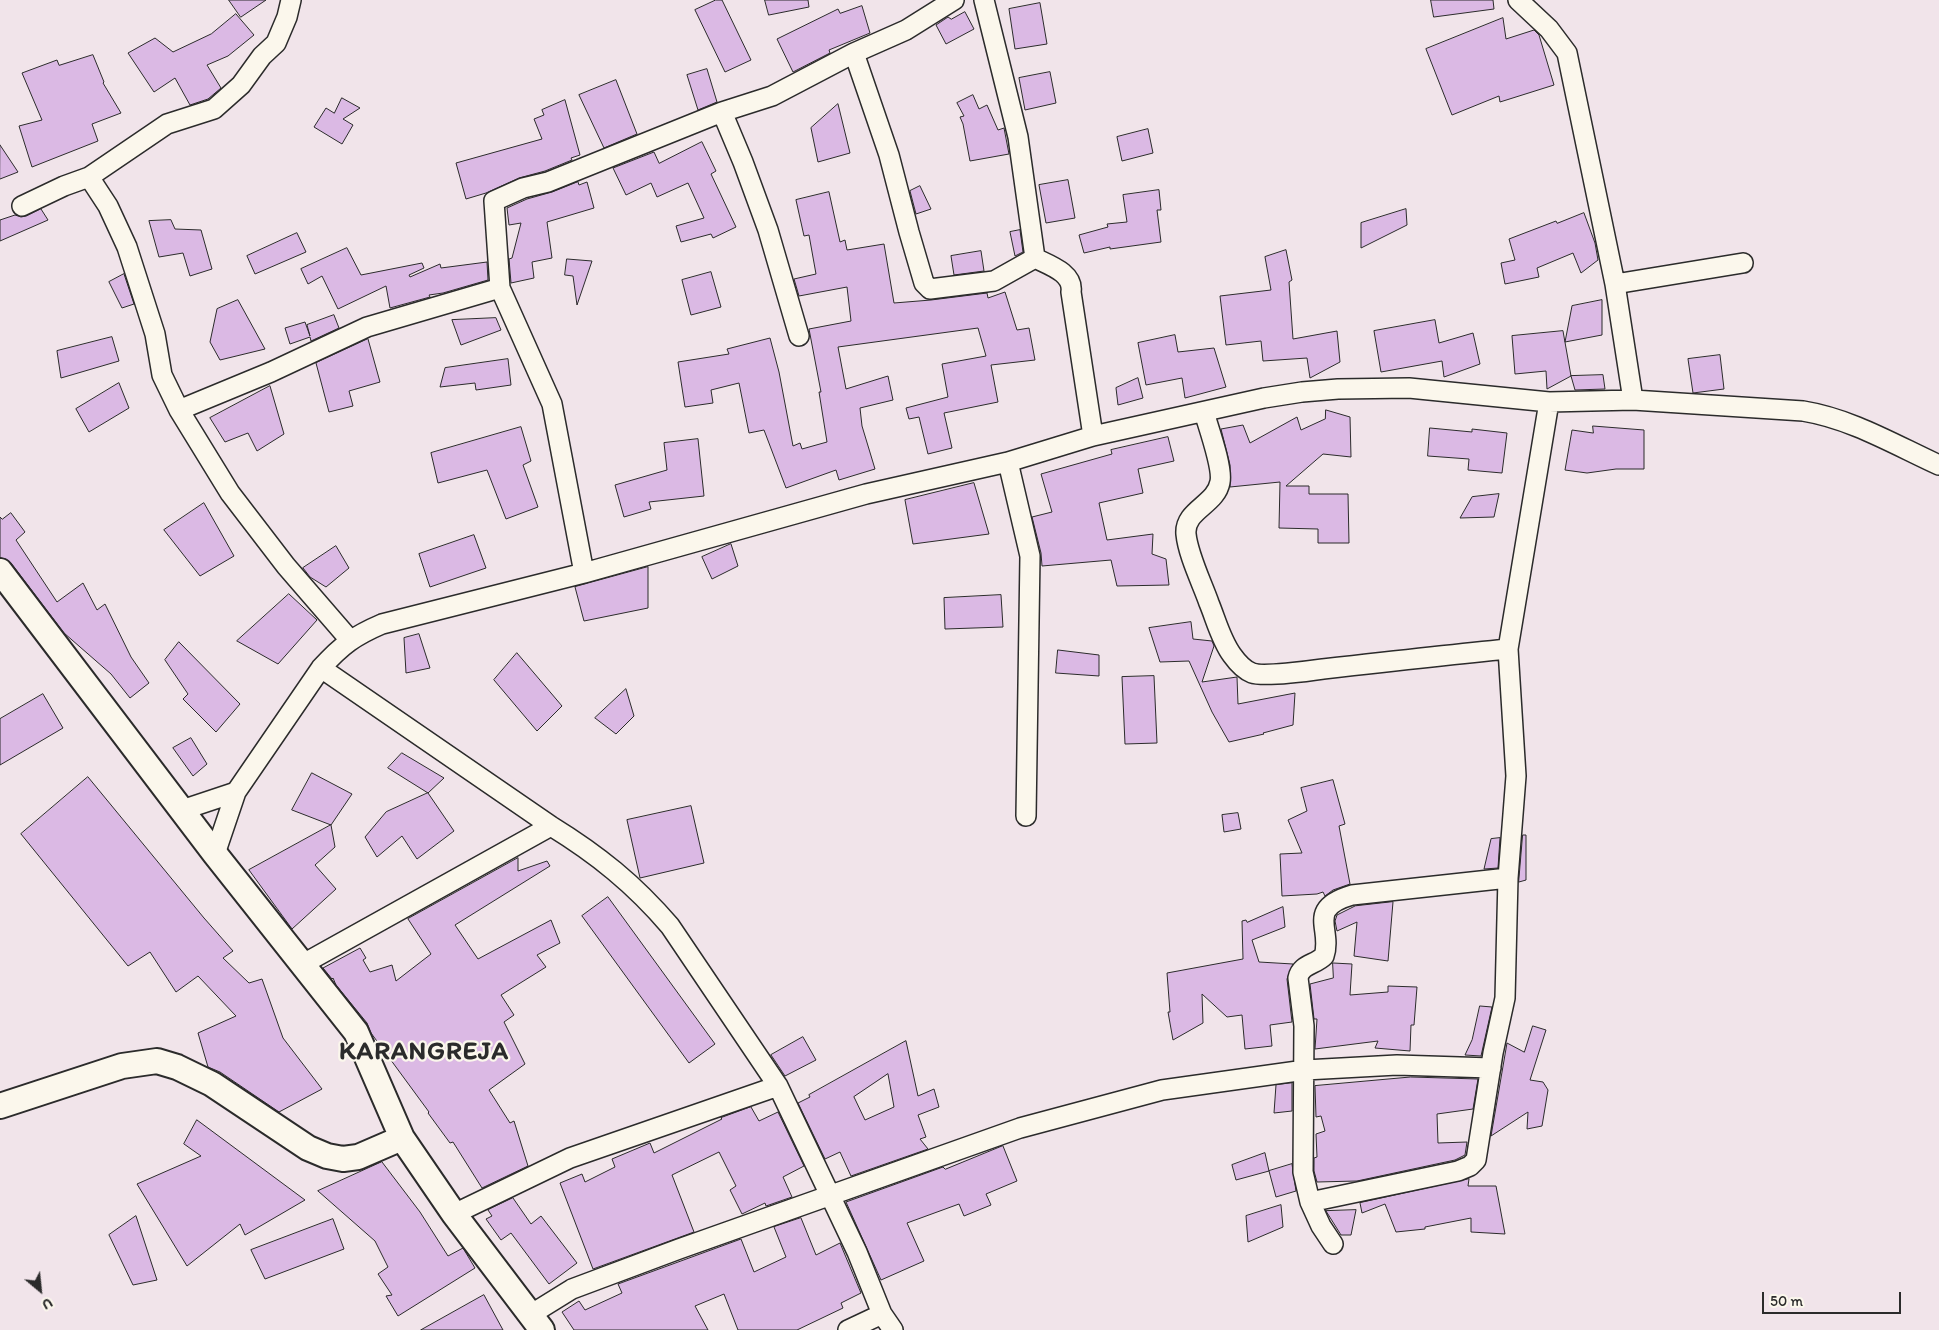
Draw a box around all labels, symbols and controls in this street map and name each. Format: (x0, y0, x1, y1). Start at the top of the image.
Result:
district label: KARANGREJA (337, 1036, 511, 1068)
north arrow (15, 1265, 65, 1315)
scale bar (1764, 1282, 1903, 1314)
text: 50 m (1770, 1292, 1803, 1310)
text: U (39, 1294, 55, 1313)

